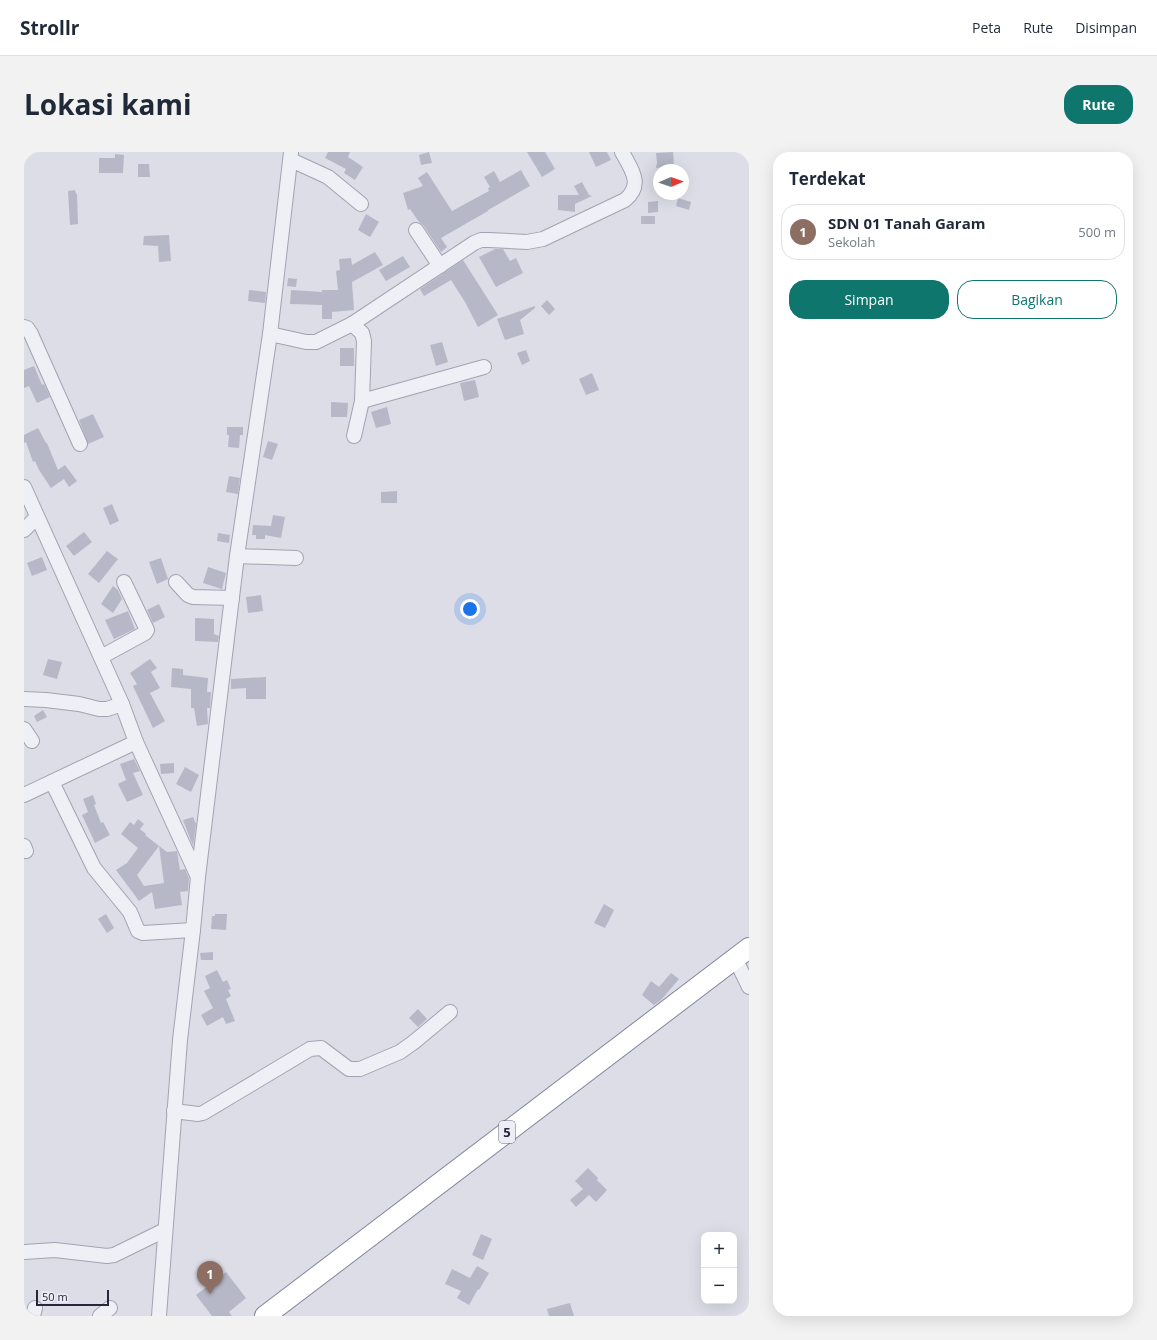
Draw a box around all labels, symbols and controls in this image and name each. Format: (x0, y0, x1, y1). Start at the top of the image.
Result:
text: Strollr (20, 15, 79, 41)
text: Peta (972, 18, 1001, 37)
text: Rute (1023, 18, 1053, 37)
text: Disimpan (1075, 18, 1137, 37)
text: Lokasi kami (24, 85, 191, 123)
button: Rute (1064, 85, 1133, 124)
north arrow (653, 164, 689, 200)
text: Terdekat (789, 167, 866, 190)
text: SDN 01 Tanah Garam (828, 213, 985, 233)
text: 1 (799, 223, 807, 241)
text: 500 m (1078, 223, 1116, 241)
text: Sekolah (828, 233, 876, 251)
button: Simpan (789, 280, 949, 319)
button: Bagikan (957, 280, 1117, 319)
your location (460, 599, 480, 619)
road number: 5 (499, 1121, 515, 1143)
map controls (701, 1232, 737, 1304)
button: + (701, 1232, 737, 1268)
pin: 1 (197, 1261, 223, 1294)
button: − (701, 1268, 737, 1304)
scale bar (36, 1288, 109, 1307)
text: 50 m (42, 1289, 68, 1304)

